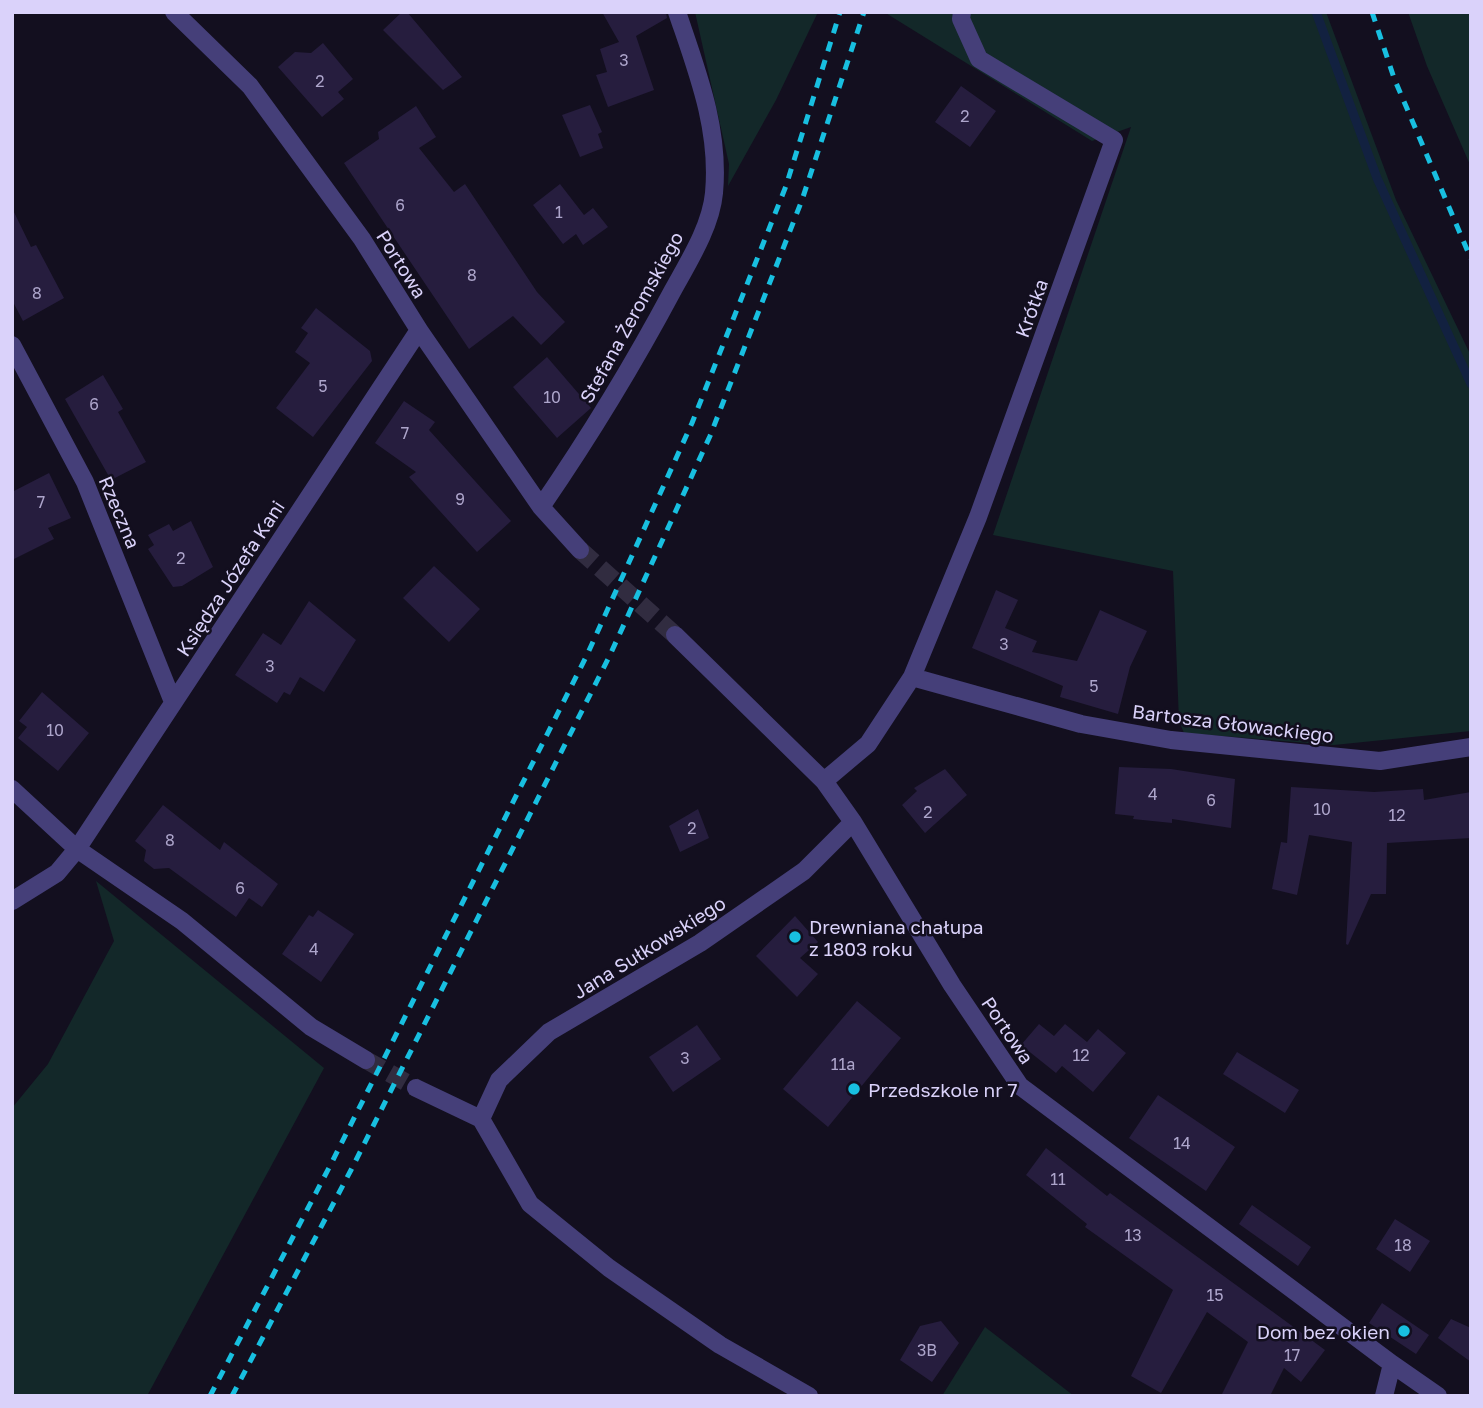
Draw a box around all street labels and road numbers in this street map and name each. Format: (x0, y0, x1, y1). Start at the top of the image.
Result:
street label: Portowa (372, 226, 432, 302)
street label: Stefana Żeromskiego (574, 227, 688, 407)
street label: Krótka (1010, 276, 1052, 340)
street label: Rzeczna (95, 472, 145, 552)
street label: Księdza Józefa Kani (171, 496, 289, 660)
street label: Bartosza Głowackiego (1131, 699, 1335, 747)
street label: Jana Sułkowskiego (568, 891, 730, 1003)
street label: Portowa (977, 992, 1039, 1068)

